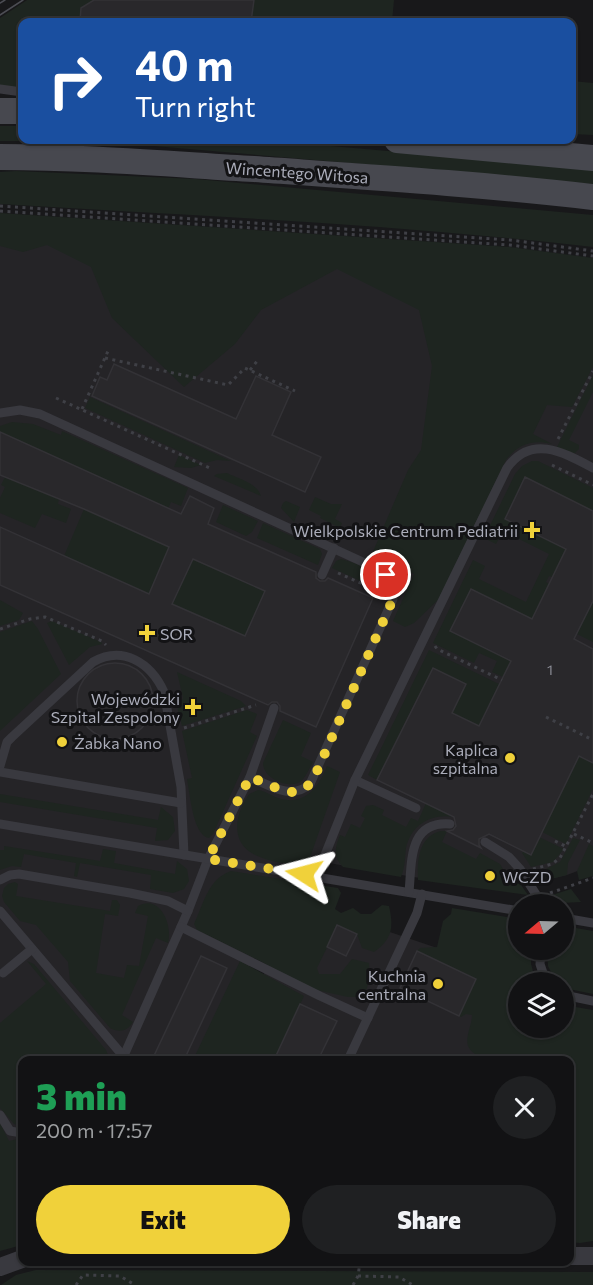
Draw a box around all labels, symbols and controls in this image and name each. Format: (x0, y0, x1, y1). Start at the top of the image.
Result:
text: 40 m (135, 38, 233, 90)
icon: right (36, 42, 114, 120)
text: Turn right (135, 90, 255, 123)
street label: Wincentego Witosa (225, 158, 369, 186)
place label: Wielkpolskie Centrum Pediatrii (293, 521, 518, 540)
marker: Wielkpolskie Centrum Pediatrii (523, 521, 541, 539)
pin (360, 549, 411, 600)
icon: arrive (369, 558, 402, 591)
marker: SOR (138, 624, 156, 642)
place label: SOR (160, 624, 193, 643)
house number: 1 (547, 661, 553, 678)
place label: Wojewódzki Szpital Zespolony (51, 689, 180, 726)
marker: Wojewódzki Szpital Zespolony (184, 698, 202, 716)
place label: Żabka Nano (74, 733, 162, 752)
marker: Żabka Nano (55, 735, 69, 749)
place label: Kaplica szpitalna (433, 740, 498, 777)
marker: Kaplica szpitalna (503, 751, 517, 765)
position arrow (272, 842, 336, 906)
place label: WCZD (502, 867, 551, 886)
marker: WCZD (483, 869, 497, 883)
north arrow (508, 894, 574, 960)
map controls (508, 894, 574, 1038)
place label: Kuchnia centralna (358, 966, 426, 1003)
button: layers (508, 972, 574, 1038)
marker: Kuchnia centralna (431, 977, 445, 991)
text: 3 min (36, 1073, 127, 1117)
button: close (493, 1076, 556, 1139)
text: 200 m · 17:57 (36, 1118, 153, 1142)
button: Exit (36, 1185, 290, 1254)
button: Share (302, 1185, 556, 1254)

